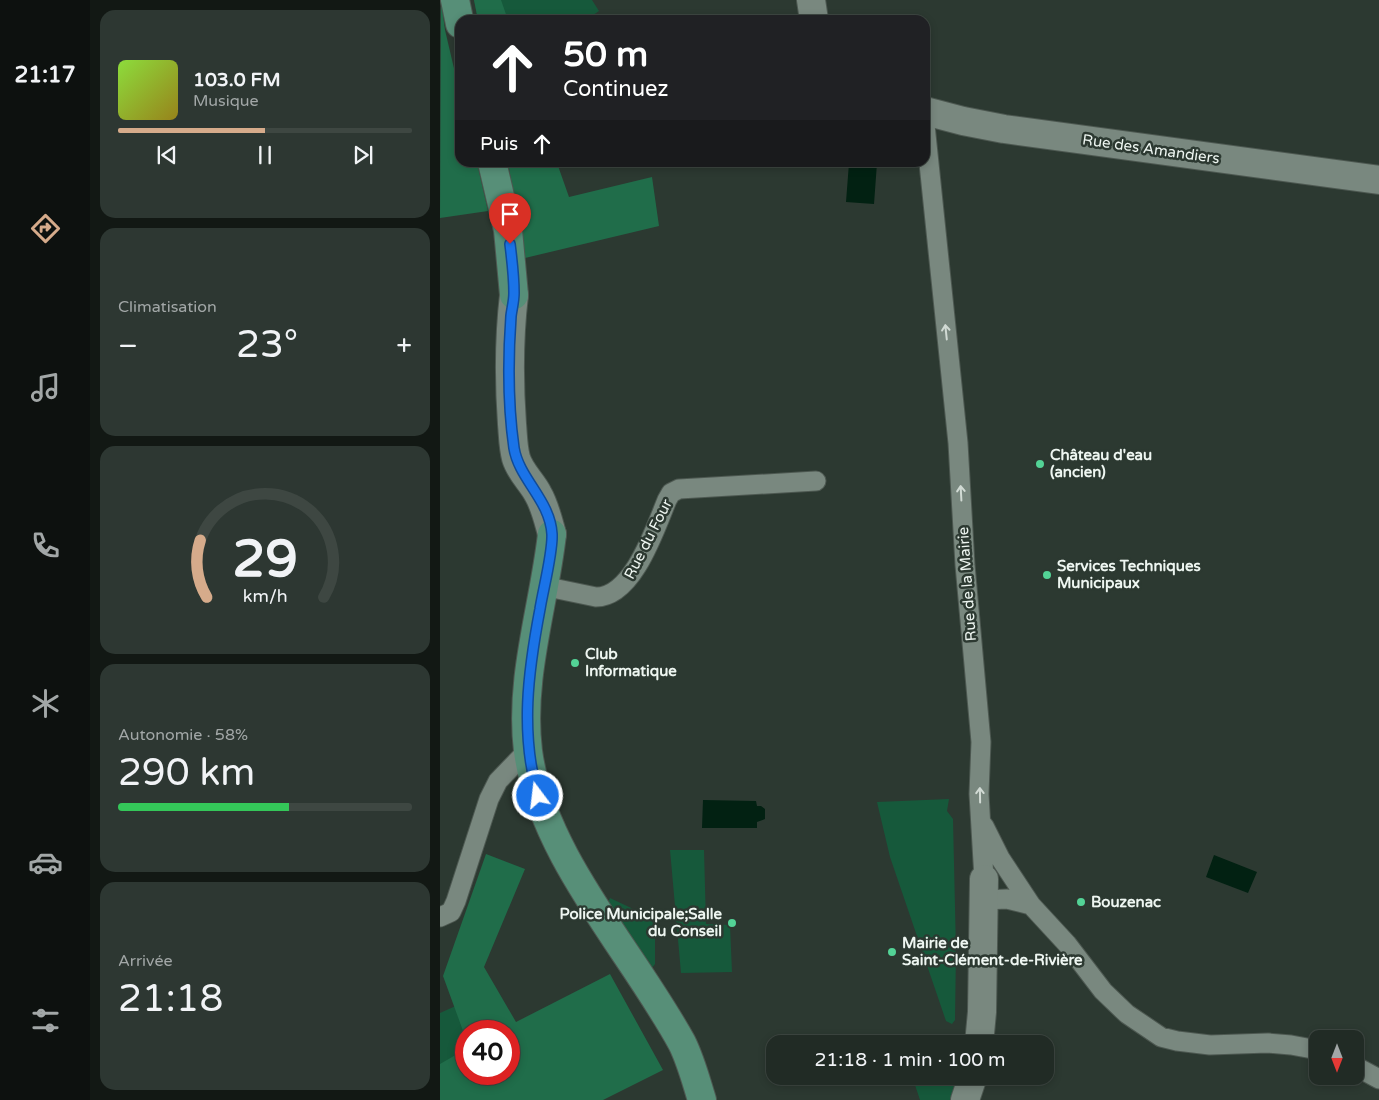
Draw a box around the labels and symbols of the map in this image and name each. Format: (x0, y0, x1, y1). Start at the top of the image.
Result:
street label: Rue des Amandiers (1081, 130, 1221, 168)
pin (489, 193, 531, 244)
one-way arrow (941, 324, 951, 340)
place label: Château d'eau (ancien) (1050, 446, 1152, 481)
marker: Château d'eau (ancien) (1034, 458, 1046, 470)
one-way arrow (956, 486, 965, 502)
street label: Rue du Four (620, 496, 676, 582)
street label: Rue de la Mairie (954, 526, 980, 642)
place label: Services Techniques Municipaux (1057, 557, 1201, 593)
marker: Services Techniques Municipaux (1041, 569, 1053, 581)
place label: Club Informatique (585, 645, 677, 681)
marker: Club Informatique (569, 657, 581, 669)
position arrow (511, 769, 563, 821)
one-way arrow (975, 787, 984, 803)
place label: Bouzenac (1091, 893, 1161, 911)
marker: Bouzenac (1075, 896, 1087, 908)
place label: Police Municipale;Salle du Conseil (560, 905, 723, 940)
marker: Police Municipale;Salle du Conseil (726, 917, 738, 929)
place label: Mairie de Saint-Clément-de-Rivière (902, 934, 1083, 969)
marker: Mairie de Saint-Clément-de-Rivière (886, 946, 898, 958)
speed limit sign: 40 (455, 1020, 520, 1085)
north arrow (1309, 1030, 1364, 1085)

